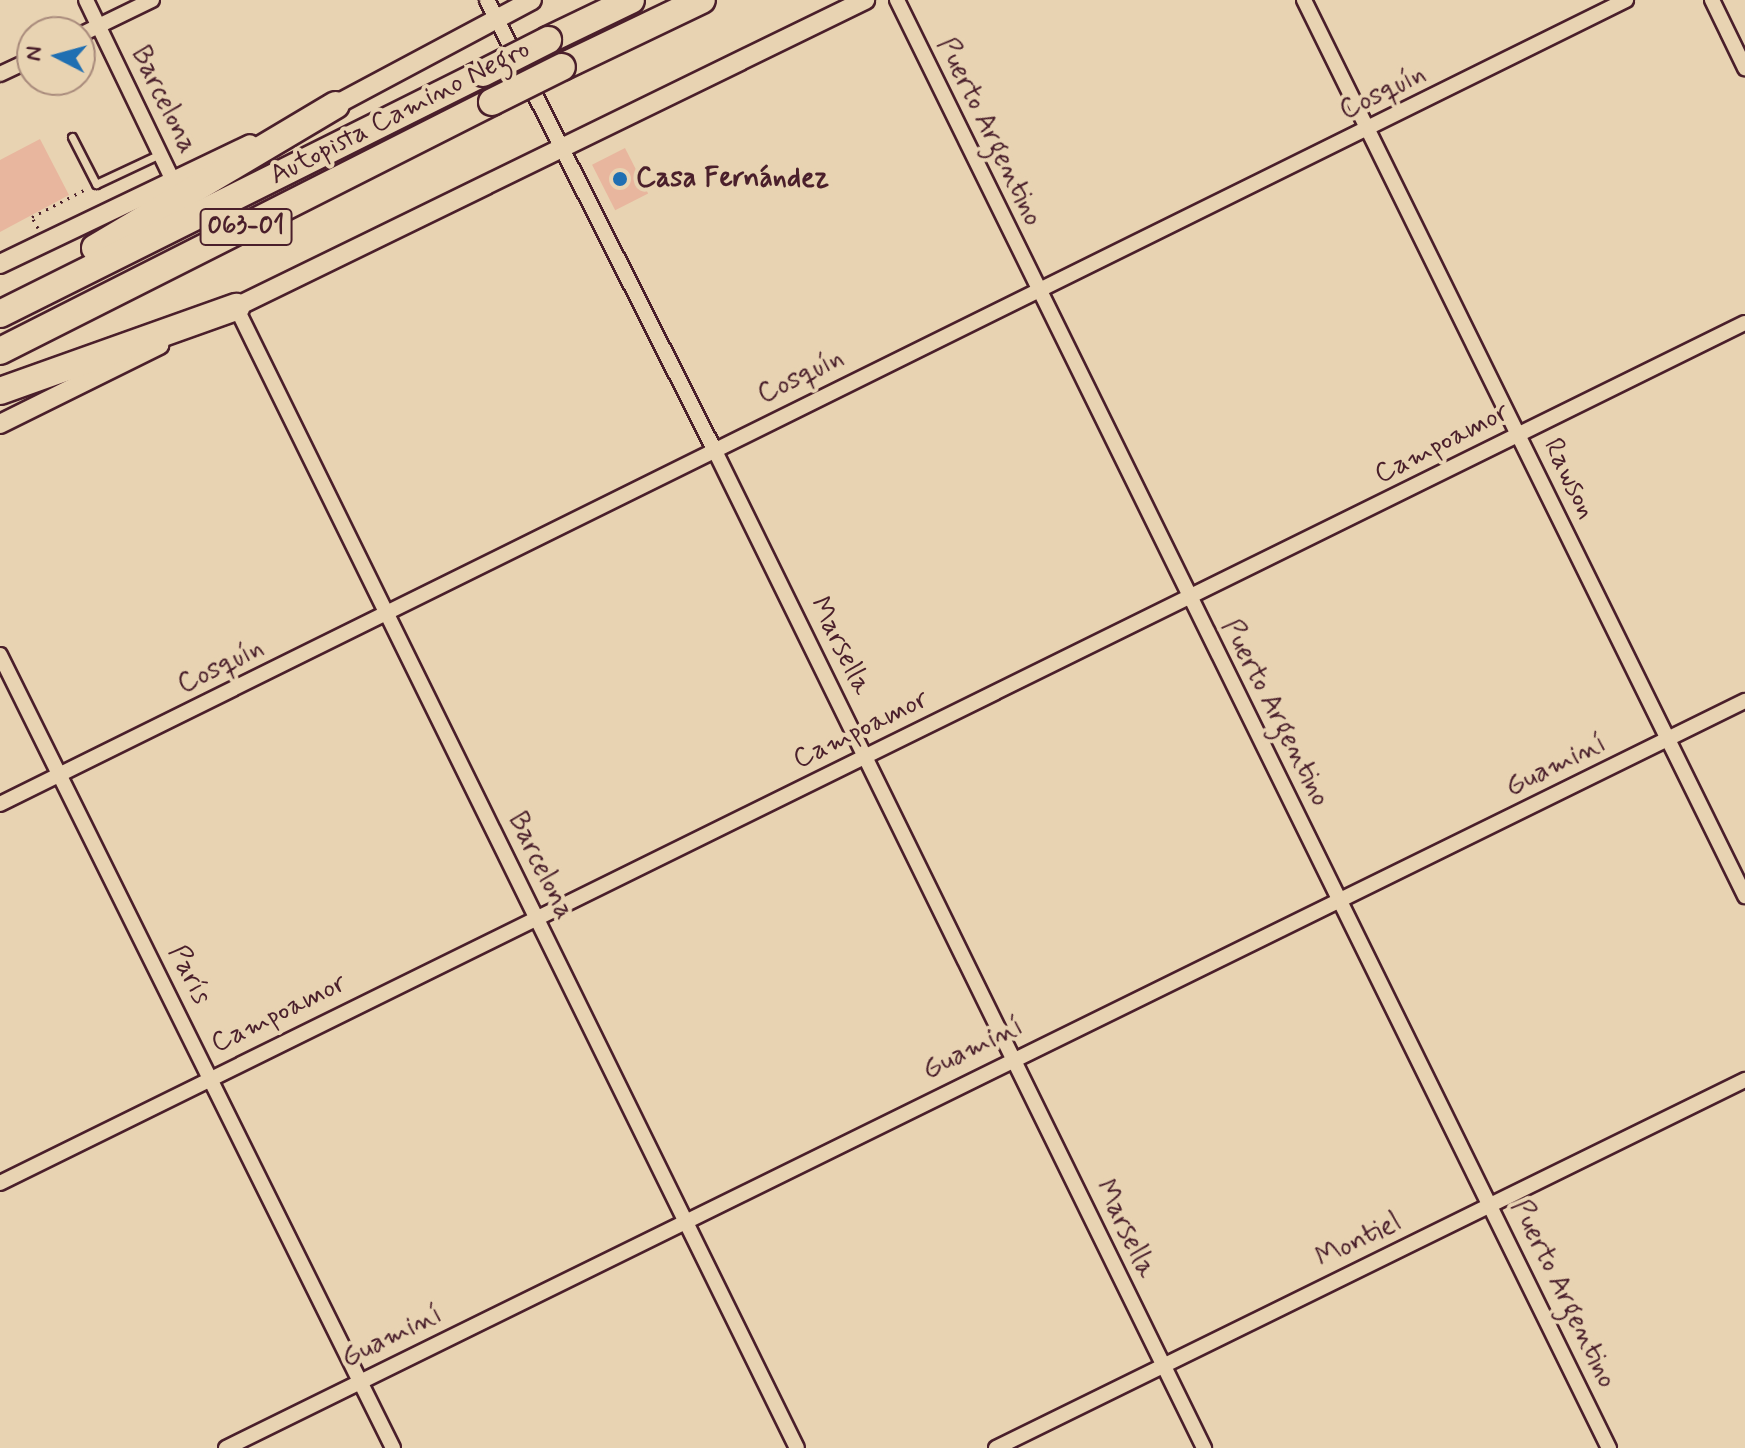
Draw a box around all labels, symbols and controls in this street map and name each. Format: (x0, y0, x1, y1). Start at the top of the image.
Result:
north arrow (16, 16, 96, 96)
street label: Puerto Argentino (929, 32, 1049, 232)
street label: Autopista Camino Negro (264, 33, 536, 193)
street label: Barcelona (123, 41, 203, 159)
text: N (19, 45, 49, 62)
street label: Cosquín (1334, 58, 1432, 128)
place label: Casa Fernández (636, 162, 835, 196)
marker: Casa Fernández (611, 170, 629, 188)
road number: 063-01 (198, 205, 294, 249)
street label: Cosquín (752, 342, 850, 412)
street label: Campoamor (1369, 396, 1515, 492)
street label: Rawson (1535, 433, 1603, 525)
street label: Marsella (802, 592, 878, 700)
street label: Puerto Argentino (1213, 614, 1337, 812)
street label: Cosquín (172, 632, 270, 702)
street label: Campoamor (788, 683, 934, 777)
street label: Guaminí (1500, 727, 1612, 805)
street label: Barcelona (500, 807, 580, 925)
street label: París (160, 940, 218, 1010)
street label: Campoamor (206, 967, 352, 1061)
street label: Guaminí (917, 1010, 1029, 1088)
street label: Marsella (1087, 1175, 1163, 1283)
street label: Puerto Argentino (1503, 1194, 1623, 1394)
street label: Montiel (1311, 1206, 1407, 1276)
street label: Guaminí (336, 1298, 448, 1376)

